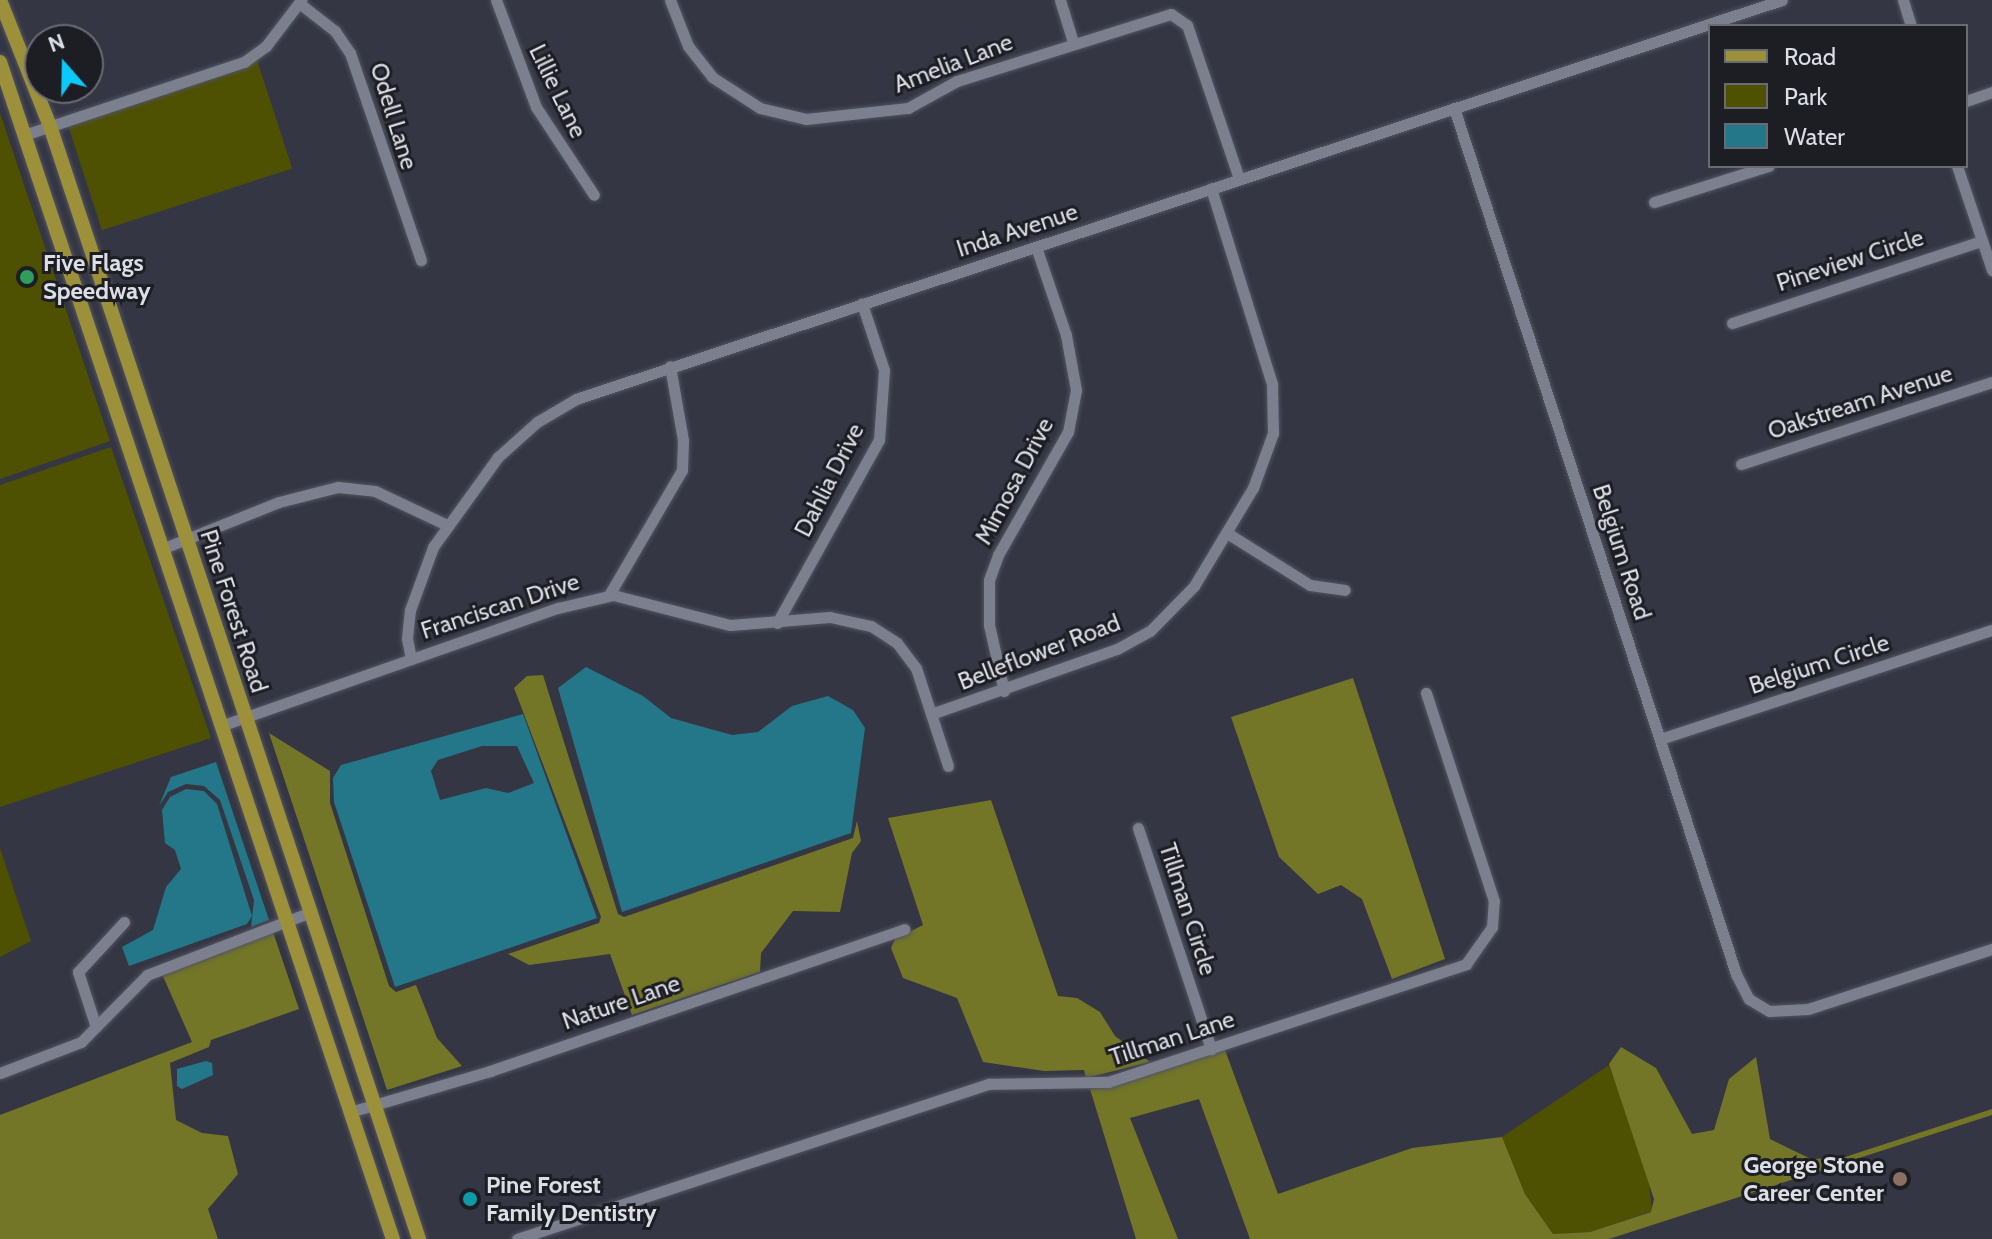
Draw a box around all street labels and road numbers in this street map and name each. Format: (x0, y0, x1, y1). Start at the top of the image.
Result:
street label: Amelia Lane (889, 27, 1017, 99)
street label: Lillie Lane (523, 40, 593, 142)
street label: Odell Lane (364, 59, 424, 173)
street label: Inda Avenue (953, 197, 1081, 263)
street label: Pineview Circle (1773, 223, 1927, 297)
street label: Oakstream Avenue (1764, 359, 1956, 445)
street label: Mimosa Drive (969, 413, 1059, 549)
street label: Dahlia Drive (788, 419, 870, 541)
street label: Belgium Road (1587, 481, 1657, 623)
street label: Pine Forest Road (194, 526, 274, 696)
street label: Franciscan Drive (417, 567, 583, 645)
street label: Belleflower Road (954, 608, 1124, 696)
street label: Belgium Circle (1745, 628, 1893, 700)
street label: Tillman Circle (1153, 839, 1223, 979)
street label: Nature Lane (558, 968, 684, 1036)
street label: Tillman Lane (1106, 1004, 1238, 1072)

